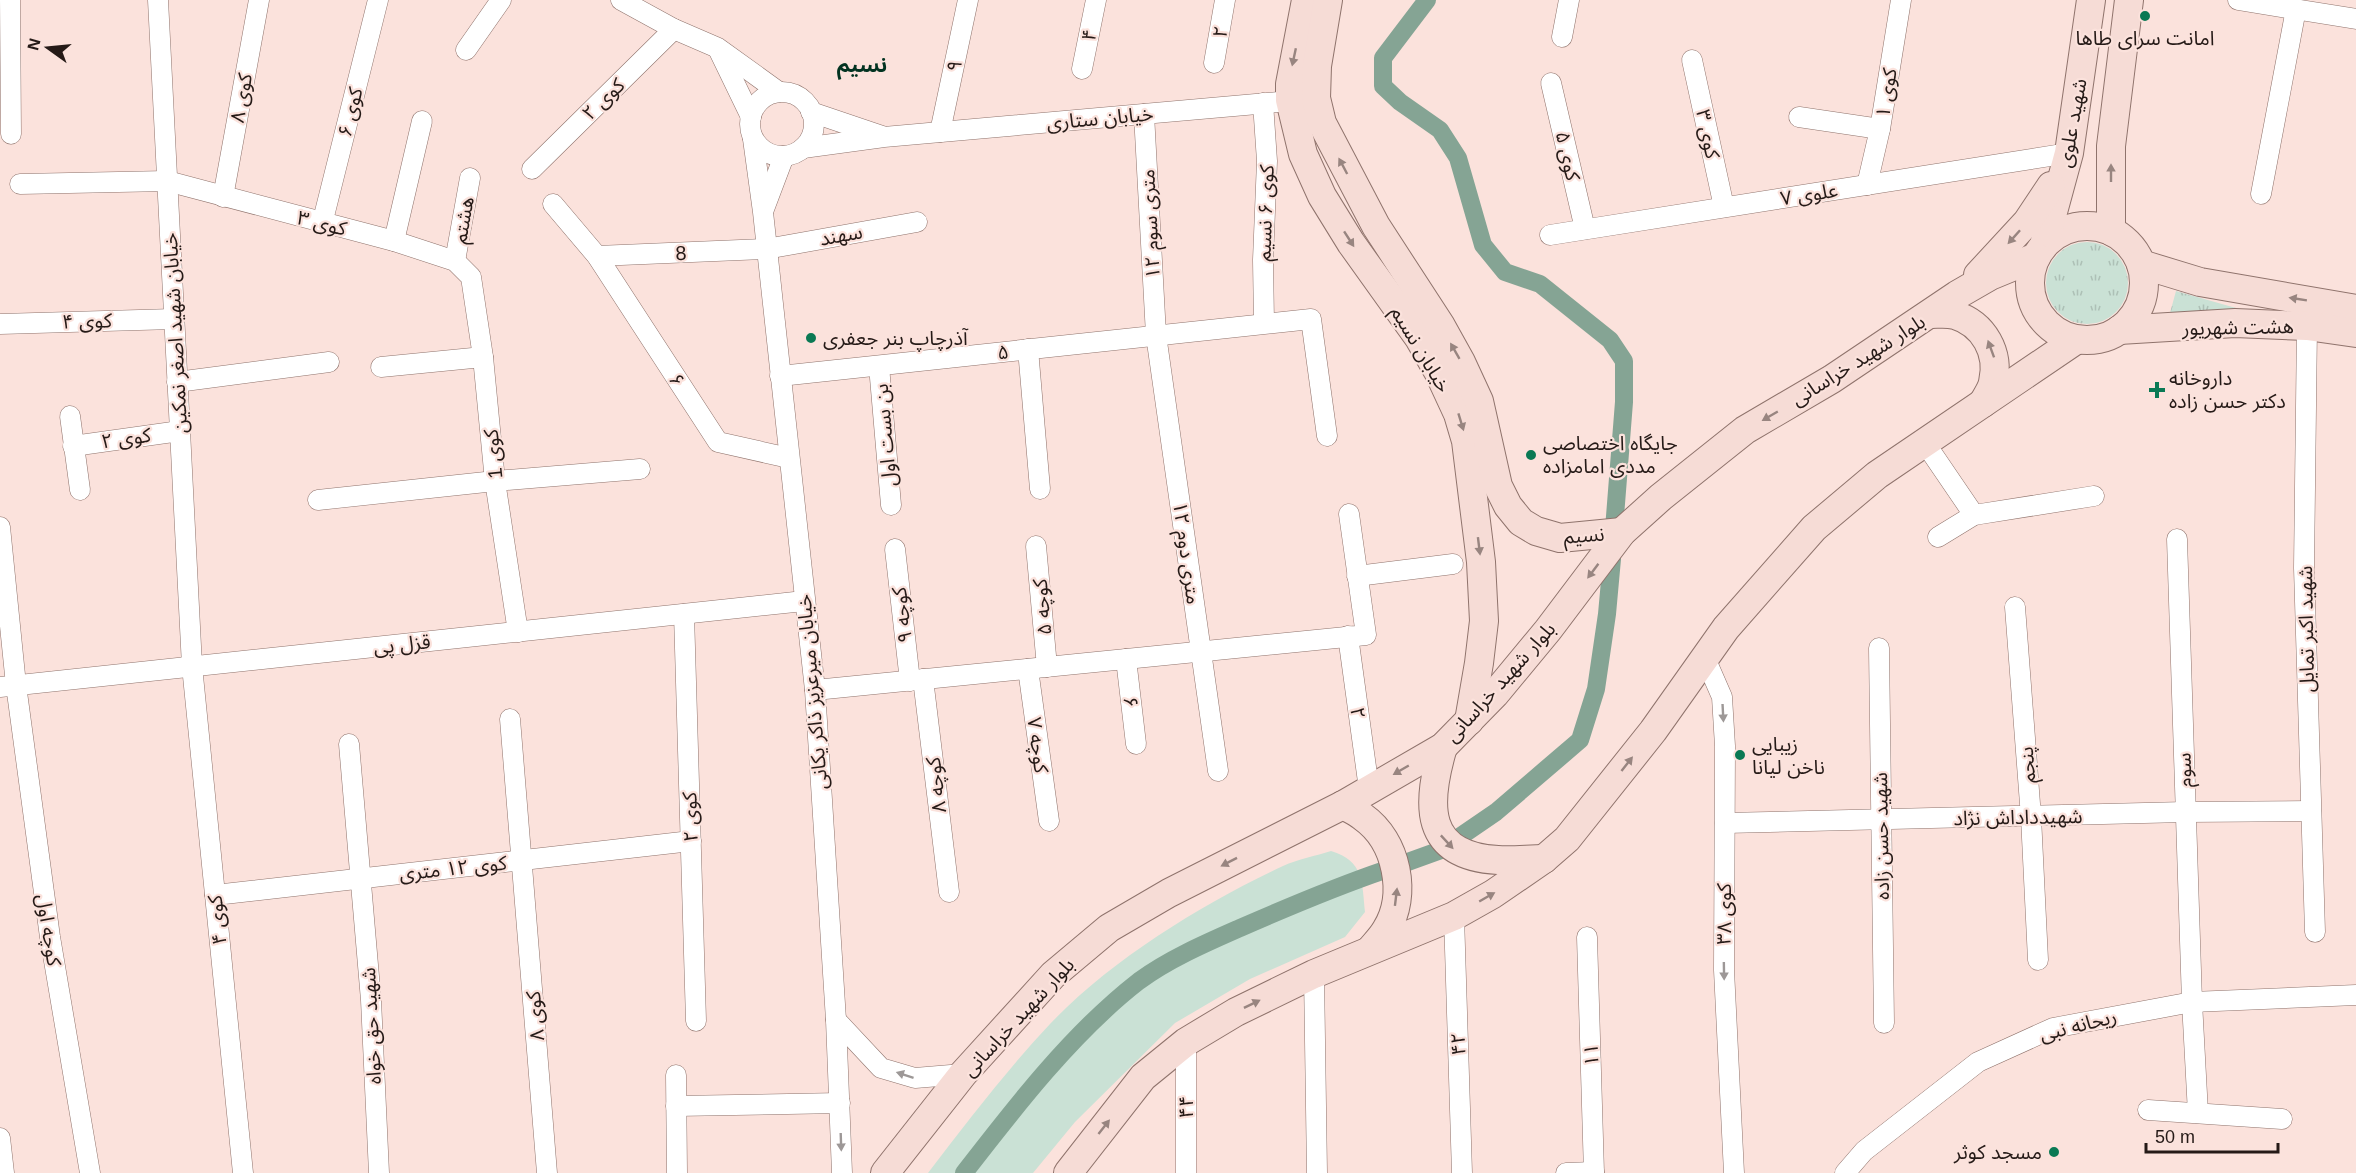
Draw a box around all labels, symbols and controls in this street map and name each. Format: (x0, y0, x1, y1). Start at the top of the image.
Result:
marker: امانت سرای طاها (2138, 9, 2152, 23)
north arrow (18, 18, 78, 78)
street label: ۲ (1208, 24, 1232, 40)
street label: ۴ (1077, 27, 1101, 43)
place label: امانت سرای طاها (2075, 27, 2215, 50)
text: N (24, 36, 44, 52)
one-way arrow (1289, 48, 1298, 67)
district label: نسیم (837, 53, 887, 80)
street label: ۹ (942, 58, 966, 74)
street label: کوی ۱ (1871, 66, 1902, 120)
street label: کوی ۸ (226, 71, 257, 125)
street label: کوی ۲ (577, 73, 630, 125)
street label: شهید علوی (2053, 77, 2092, 169)
street label: کوی ۶ (333, 84, 368, 139)
street label: خیابان ستاری (1046, 102, 1154, 135)
street label: کوی ۳ (1691, 107, 1724, 162)
street label: کوی ۵ (1551, 129, 1585, 184)
one-way arrow (1338, 158, 1348, 175)
one-way arrow (2106, 163, 2116, 182)
street label: کوی ۶ نسیم (1252, 164, 1282, 262)
street label: ۱۲ متری سوم (1136, 168, 1168, 279)
street label: علوی ۷ (1779, 179, 1839, 210)
street label: هشتم (448, 195, 482, 246)
street label: کوی ۳ (295, 206, 350, 241)
street label: سهند (818, 220, 864, 250)
one-way arrow (2008, 229, 2021, 244)
one-way arrow (1343, 230, 1354, 247)
street label: خیابان شهید اصغر نمکین (159, 232, 192, 434)
street label: 8 (675, 242, 687, 264)
one-way arrow (2289, 294, 2308, 303)
street label: خیابان نسیم (1383, 302, 1455, 398)
street label: کوی ۴ (62, 309, 113, 334)
street label: بلوار شهید خراسانی (1787, 310, 1929, 411)
street label: هشت شهریور (2181, 315, 2294, 340)
place label: آذرچاپ بنر جعفری (823, 327, 969, 352)
marker: آذرچاپ بنر جعفری (804, 331, 818, 345)
one-way arrow (1985, 339, 1995, 357)
street label: ۵ (996, 340, 1010, 364)
one-way arrow (1450, 342, 1460, 359)
place label: داروخانه دکتر حسن زاده (2169, 367, 2286, 413)
street label: ۶ (665, 369, 689, 391)
street label: بن بست اول (870, 383, 901, 487)
marker: داروخانه دکتر حسن زاده (2150, 383, 2164, 397)
one-way arrow (1762, 410, 1778, 421)
one-way arrow (1456, 413, 1466, 431)
street label: کوی ۲ (100, 424, 153, 453)
street label: کوی 1 (479, 427, 508, 480)
place label: جایگاه اختصاصی مددی امامزاده (1543, 432, 1678, 478)
marker: جایگاه اختصاصی مددی امامزاده (1524, 448, 1538, 462)
street label: ۱۲ متری دوم (1165, 500, 1205, 606)
street label: نسیم (1563, 523, 1606, 551)
one-way arrow (1475, 537, 1484, 556)
one-way arrow (1587, 563, 1599, 578)
street label: شهید اکبر تمایل (2294, 565, 2319, 693)
street label: کوچه ۵ (1029, 577, 1057, 636)
street label: کوچه ۹ (888, 585, 918, 644)
street label: خیابان میرعزیز ذاکر یکانی (793, 593, 832, 790)
street label: بلوار شهید خراسانی (1440, 618, 1560, 747)
street label: قزل پی (372, 630, 432, 660)
street label: ۶ (1119, 695, 1143, 709)
one-way arrow (1719, 703, 1728, 722)
street label: ۲ (1346, 706, 1370, 720)
street label: کوچه ۷ (1021, 716, 1053, 775)
place label: زیبایی ناخن لیانا (1752, 733, 1825, 779)
street label: پنجم (2015, 746, 2043, 784)
marker: زیبایی ناخن لیانا (1733, 748, 1747, 762)
street label: سوم (2172, 752, 2200, 788)
street label: کوچه ۸ (922, 755, 952, 814)
one-way arrow (1620, 757, 1632, 772)
one-way arrow (1393, 765, 1410, 775)
street label: شهید حسن زاده (1869, 772, 1894, 900)
street label: کوی ۲ (678, 791, 703, 842)
street label: شهیدداداش نژاد (1953, 805, 2083, 830)
one-way arrow (1440, 834, 1454, 849)
street label: کوی ۱۲ متری (398, 851, 509, 886)
one-way arrow (1221, 857, 1238, 867)
street label: کوی ۳۸ (1713, 883, 1736, 945)
one-way arrow (1391, 887, 1401, 906)
one-way arrow (1479, 892, 1495, 903)
street label: کوچه اول (30, 893, 66, 969)
street label: کوی ۴ (203, 893, 232, 946)
street label: بلوار شهید خراسانی (958, 953, 1079, 1081)
one-way arrow (1719, 961, 1729, 980)
street label: شهید حق خواه (357, 967, 387, 1085)
street label: کوی ۸ (522, 989, 549, 1042)
one-way arrow (1244, 999, 1261, 1009)
street label: ریحانه نبی (2037, 1005, 2119, 1046)
street label: ۴۲ (1447, 1032, 1469, 1056)
street label: ۱۱ (1580, 1043, 1602, 1067)
one-way arrow (896, 1070, 914, 1079)
street label: ۴۴ (1175, 1096, 1197, 1118)
scale bar (2146, 1116, 2278, 1154)
one-way arrow (1098, 1119, 1111, 1135)
text: 50 m (2155, 1127, 2195, 1147)
one-way arrow (836, 1132, 845, 1151)
place label: مسجد کوثر (1953, 1141, 2042, 1164)
marker: مسجد کوثر (2047, 1145, 2061, 1159)

